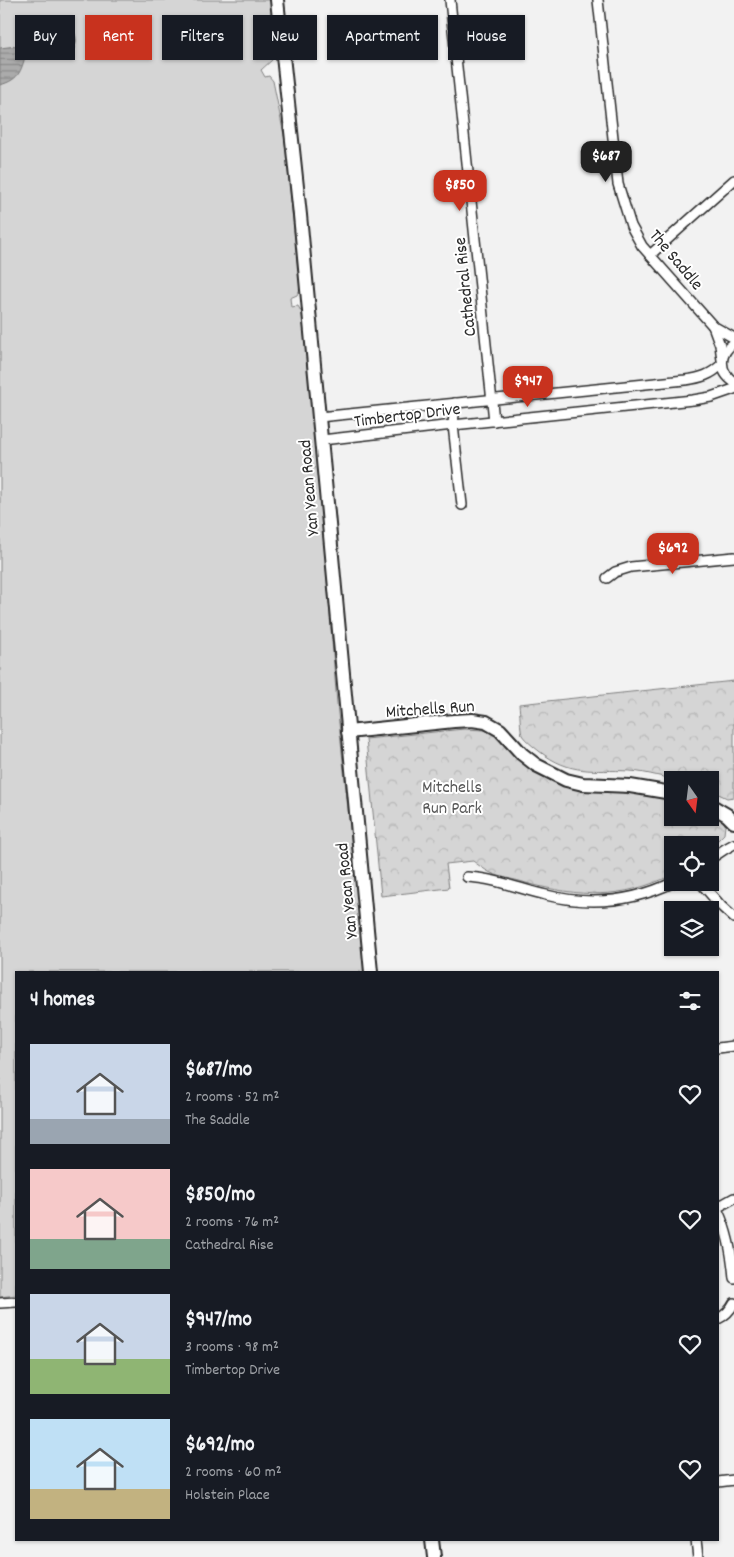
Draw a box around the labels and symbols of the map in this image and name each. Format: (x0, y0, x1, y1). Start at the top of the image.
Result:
pin: $687 (576, 140, 636, 183)
pin: $850 (430, 170, 490, 212)
street label: The Saddle (642, 225, 708, 297)
street label: Cathedral Rise (449, 236, 484, 338)
pin: $947 (498, 366, 558, 408)
street label: Timbertop Drive (353, 398, 462, 435)
street label: Yan Yean Road (294, 439, 327, 537)
pin: $692 (643, 532, 703, 575)
street label: Mitchells Run (385, 695, 475, 726)
north arrow (664, 771, 719, 826)
park label: Mitchells Run Park (422, 776, 482, 822)
street label: Yan Yean Road (331, 841, 366, 940)

